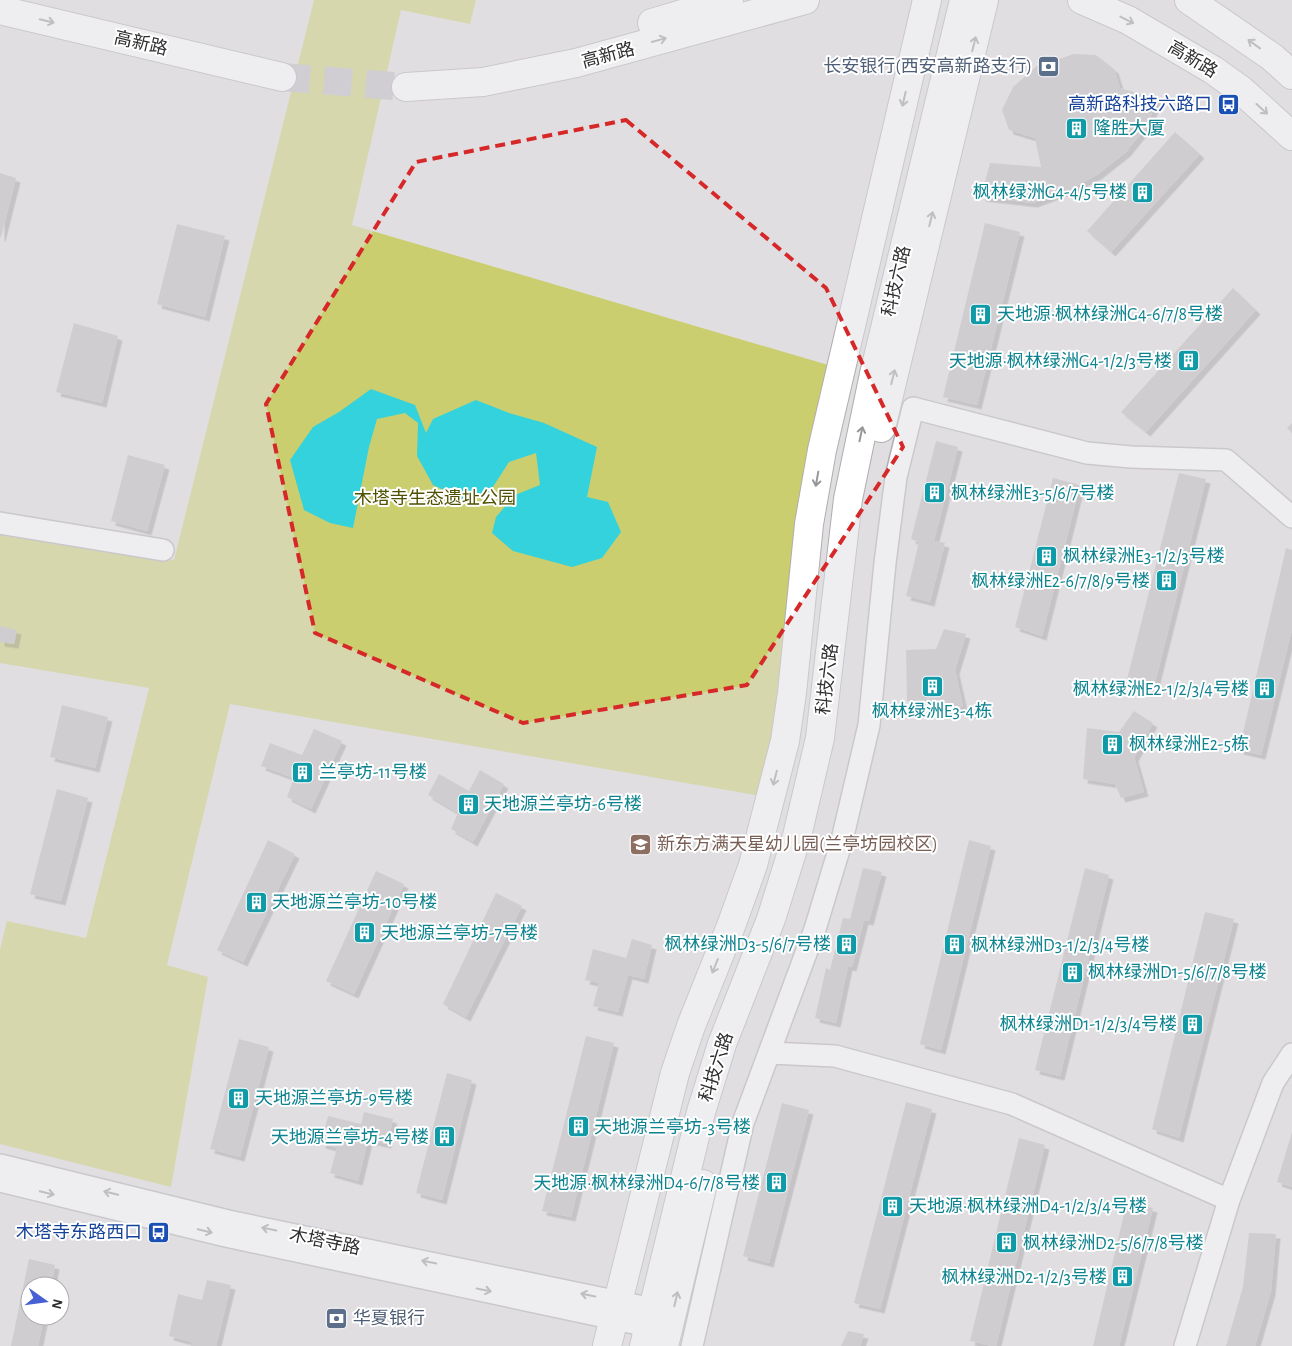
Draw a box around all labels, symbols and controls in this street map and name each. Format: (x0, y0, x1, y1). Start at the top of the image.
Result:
one-way arrow (1119, 15, 1134, 25)
one-way arrow (39, 17, 55, 26)
street label: 高新路 (112, 27, 170, 59)
one-way arrow (651, 35, 667, 45)
one-way arrow (970, 37, 979, 53)
street label: 高新路 (1165, 37, 1221, 81)
street label: 高新路 (579, 38, 637, 72)
one-way arrow (1248, 39, 1261, 50)
bank icon: 长安银行(西安高新路支行) (1036, 54, 1060, 78)
place label: 长安银行(西安高新路支行) (823, 56, 1032, 76)
one-way arrow (899, 90, 908, 106)
bus stop icon: 高新路科技六路口 (1216, 92, 1240, 116)
place label: 高新路科技六路口 (1068, 94, 1212, 114)
one-way arrow (1255, 103, 1268, 115)
building icon: 隆胜大厦 (1065, 116, 1089, 140)
place label: 隆胜大厦 (1093, 118, 1165, 138)
building icon: 枫林绿洲G4-4/5号楼 (1131, 180, 1155, 204)
place label: 枫林绿洲G4-4/5号楼 (973, 182, 1127, 202)
one-way arrow (927, 212, 936, 228)
street label: 科技六路 (878, 244, 914, 318)
building icon: 天地源·枫林绿洲G4-6/7/8号楼 (969, 302, 993, 326)
place label: 天地源·枫林绿洲G4-6/7/8号楼 (997, 304, 1223, 324)
building icon: 天地源·枫林绿洲G4-1/2/3号楼 (1176, 349, 1200, 373)
place label: 天地源·枫林绿洲G4-1/2/3号楼 (949, 351, 1172, 371)
one-way arrow (889, 370, 898, 386)
one-way arrow (857, 426, 867, 442)
one-way arrow (811, 470, 821, 486)
building icon: 枫林绿洲E3-5/6/7号楼 (923, 481, 947, 505)
place label: 枫林绿洲E3-5/6/7号楼 (951, 483, 1114, 503)
park label: 木塔寺生态遗址公园 (354, 488, 516, 508)
building icon: 枫林绿洲E3-1/2/3号楼 (1035, 544, 1059, 568)
place label: 枫林绿洲E3-1/2/3号楼 (1063, 546, 1225, 566)
building icon: 枫林绿洲E2-6/7/8/9号楼 (1154, 569, 1178, 593)
place label: 枫林绿洲E2-6/7/8/9号楼 (971, 571, 1150, 591)
street label: 科技六路 (813, 642, 841, 716)
building icon: 枫林绿洲E3-4栋 (920, 674, 944, 698)
building icon: 枫林绿洲E2-1/2/3/4号楼 (1253, 677, 1277, 701)
place label: 枫林绿洲E2-1/2/3/4号楼 (1073, 679, 1249, 699)
place label: 枫林绿洲E3-4栋 (872, 701, 992, 721)
building icon: 枫林绿洲E2-5栋 (1101, 732, 1125, 756)
place label: 枫林绿洲E2-5栋 (1129, 734, 1249, 754)
building icon: 兰亭坊-11号楼 (291, 760, 315, 784)
place label: 兰亭坊-11号楼 (319, 762, 427, 782)
one-way arrow (770, 770, 779, 786)
building icon: 天地源兰亭坊-6号楼 (456, 792, 480, 816)
place label: 天地源兰亭坊-6号楼 (484, 794, 642, 814)
school or university icon: 新东方满天星幼儿园(兰亭坊园校区) (629, 832, 653, 856)
place label: 新东方满天星幼儿园(兰亭坊园校区) (657, 834, 938, 854)
building icon: 天地源兰亭坊-10号楼 (244, 890, 268, 914)
place label: 天地源兰亭坊-10号楼 (272, 892, 437, 912)
building icon: 天地源兰亭坊-7号楼 (353, 921, 377, 945)
place label: 天地源兰亭坊-7号楼 (381, 923, 538, 943)
building icon: 枫林绿洲D3-5/6/7号楼 (835, 932, 859, 956)
building icon: 枫林绿洲D3-1/2/3/4号楼 (943, 933, 967, 957)
place label: 枫林绿洲D3-5/6/7号楼 (665, 934, 831, 954)
place label: 枫林绿洲D3-1/2/3/4号楼 (971, 935, 1150, 955)
one-way arrow (710, 958, 719, 973)
building icon: 枫林绿洲D1-5/6/7/8号楼 (1060, 960, 1084, 984)
place label: 枫林绿洲D1-5/6/7/8号楼 (1088, 962, 1267, 982)
building icon: 枫林绿洲D1-1/2/3/4号楼 (1181, 1012, 1205, 1036)
place label: 枫林绿洲D1-1/2/3/4号楼 (1000, 1014, 1177, 1034)
street label: 科技六路 (695, 1030, 737, 1104)
building icon: 天地源兰亭坊-9号楼 (227, 1086, 251, 1110)
place label: 天地源兰亭坊-9号楼 (255, 1088, 413, 1108)
building icon: 天地源兰亭坊-3号楼 (566, 1115, 590, 1139)
place label: 天地源兰亭坊-3号楼 (594, 1117, 751, 1137)
building icon: 天地源兰亭坊-4号楼 (433, 1125, 457, 1149)
place label: 天地源兰亭坊-4号楼 (271, 1127, 429, 1147)
building icon: 天地源·枫林绿洲D4-6/7/8号楼 (764, 1171, 788, 1195)
place label: 天地源·枫林绿洲D4-6/7/8号楼 (533, 1173, 760, 1193)
one-way arrow (104, 1187, 120, 1197)
one-way arrow (39, 1189, 55, 1198)
building icon: 天地源·枫林绿洲D4-1/2/3/4号楼 (881, 1194, 905, 1218)
place label: 天地源·枫林绿洲D4-1/2/3/4号楼 (909, 1196, 1147, 1216)
bus stop icon: 木塔寺东路西口 (146, 1220, 170, 1244)
place label: 木塔寺东路西口 (16, 1222, 142, 1242)
one-way arrow (262, 1224, 278, 1234)
street label: 木塔寺路 (288, 1224, 362, 1258)
one-way arrow (197, 1227, 213, 1236)
building icon: 枫林绿洲D2-5/6/7/8号楼 (995, 1231, 1019, 1255)
place label: 枫林绿洲D2-5/6/7/8号楼 (1023, 1233, 1204, 1253)
one-way arrow (421, 1257, 437, 1266)
building icon: 枫林绿洲D2-1/2/3号楼 (1111, 1265, 1135, 1289)
place label: 枫林绿洲D2-1/2/3号楼 (942, 1267, 1107, 1287)
north arrow (20, 1276, 70, 1326)
one-way arrow (475, 1286, 491, 1296)
one-way arrow (580, 1290, 596, 1299)
one-way arrow (672, 1291, 681, 1307)
text: N (49, 1297, 65, 1310)
bank icon: 华夏银行 (325, 1306, 349, 1330)
place label: 华夏银行 (353, 1308, 425, 1328)

